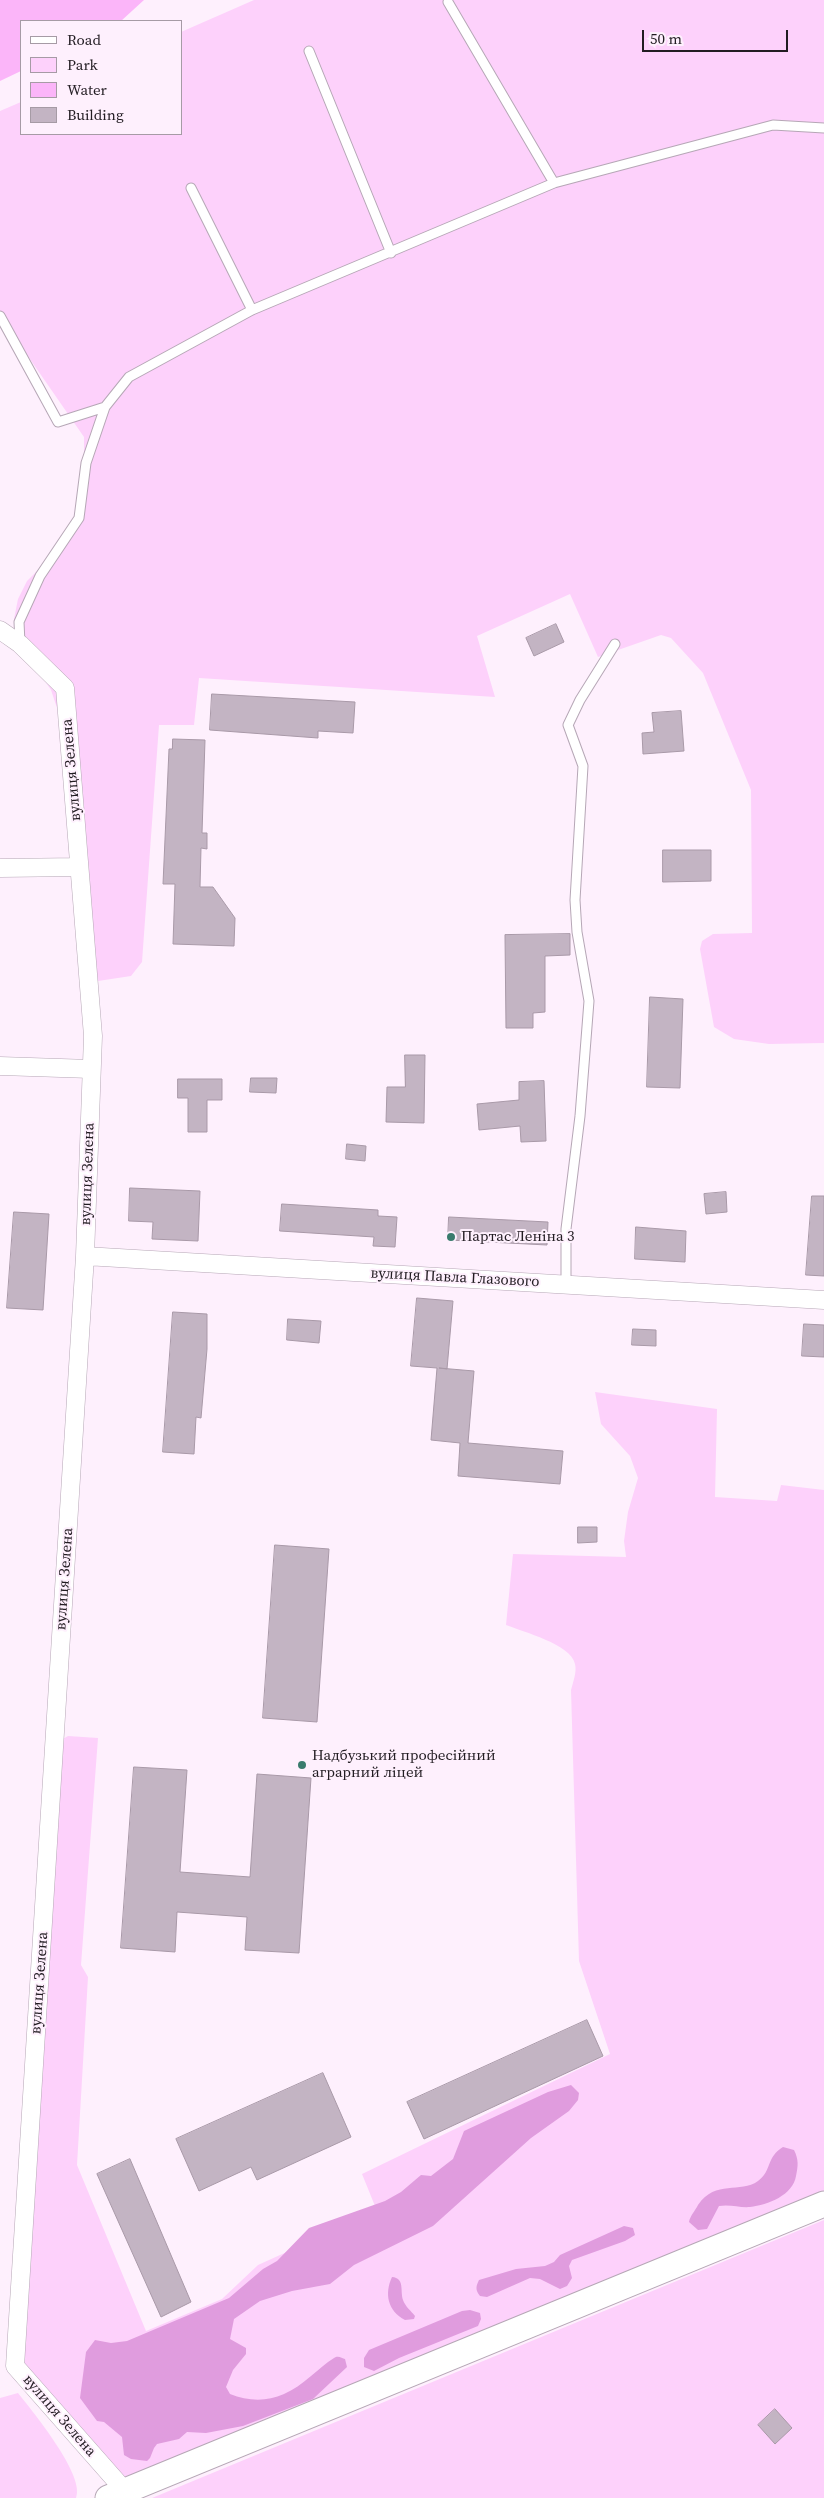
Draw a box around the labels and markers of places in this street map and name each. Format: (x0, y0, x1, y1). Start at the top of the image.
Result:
place label: Партас Леніна 3 (461, 1228, 575, 1246)
marker: Партас Леніна 3 (445, 1231, 457, 1243)
place label: Надбузький професійний аграрний ліцей (312, 1747, 496, 1782)
marker: Надбузький професійний аграрний ліцей (296, 1759, 308, 1771)

